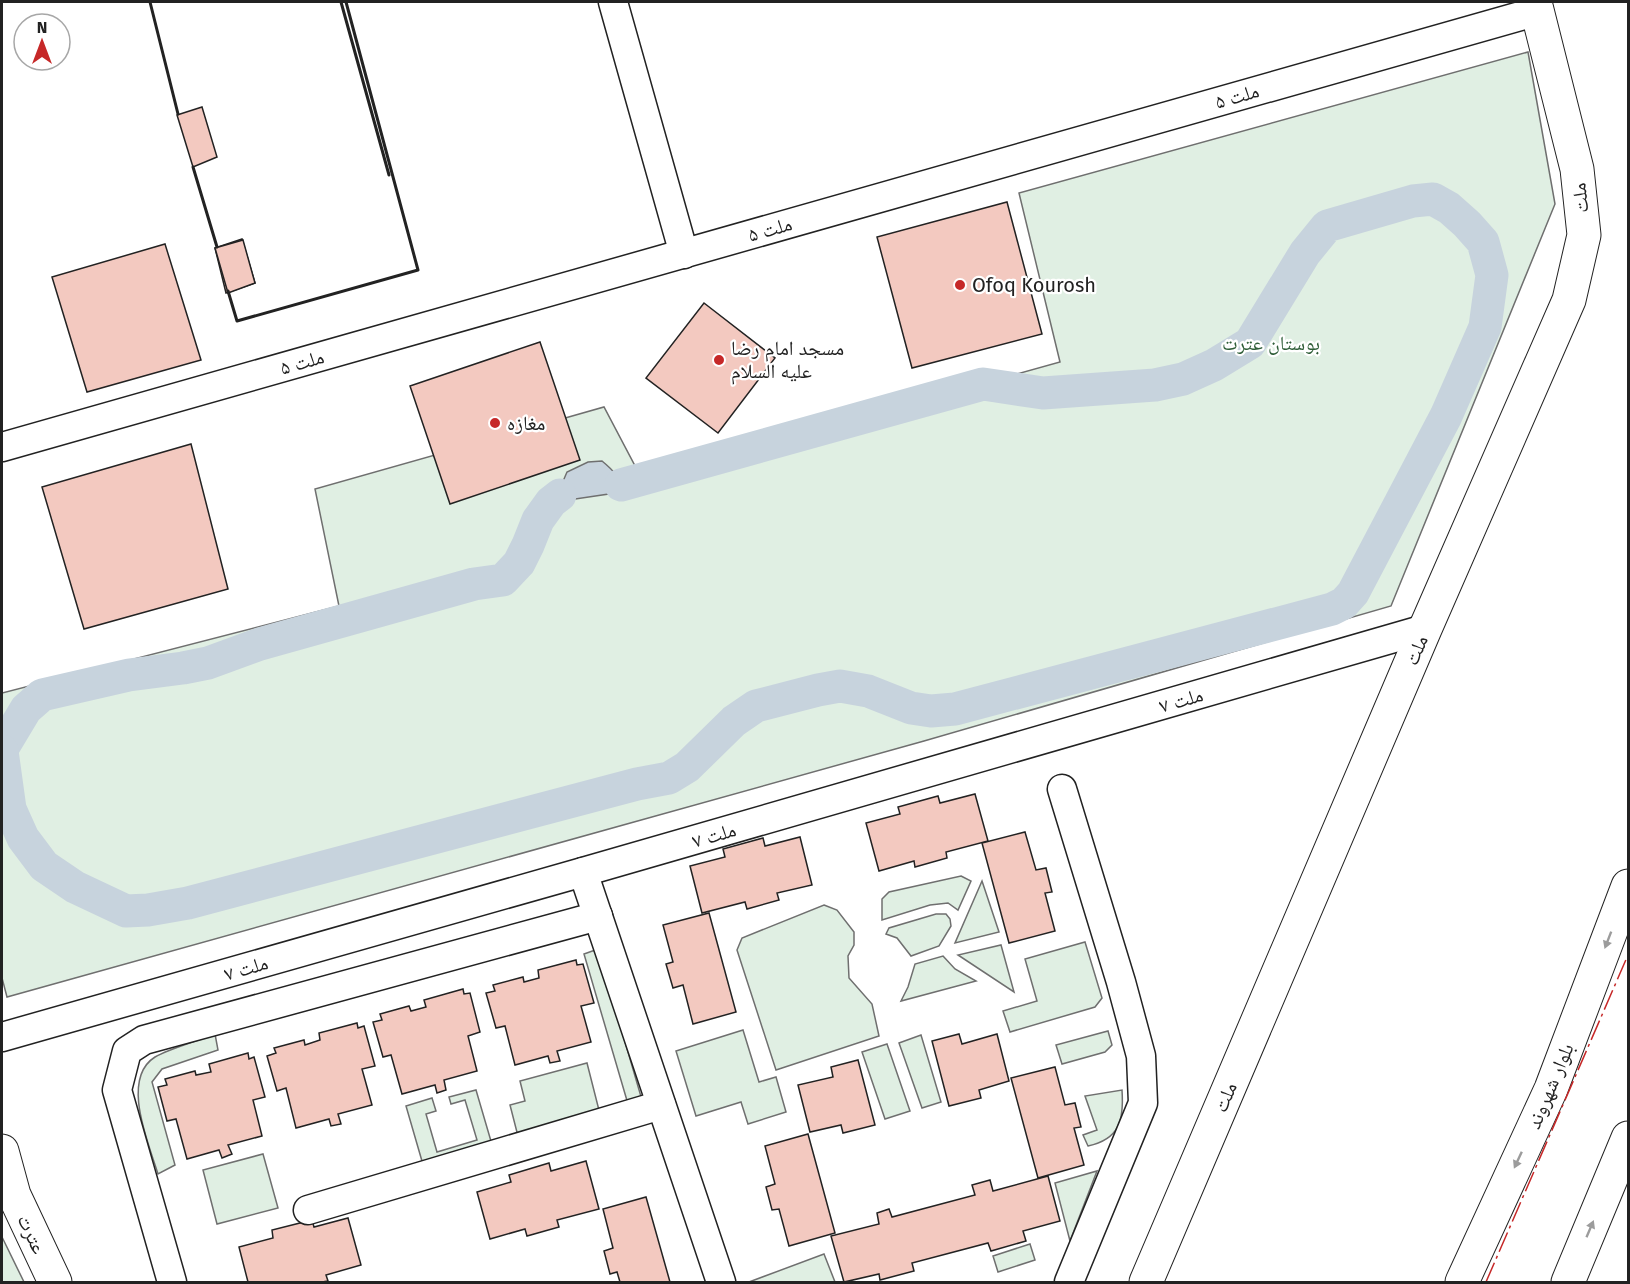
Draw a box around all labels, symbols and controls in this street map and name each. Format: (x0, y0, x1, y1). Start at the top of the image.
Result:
north arrow (12, 12, 72, 72)
text: N (37, 18, 47, 37)
street label: ملت ۵ (1212, 78, 1262, 114)
street label: ملت (1566, 182, 1594, 214)
street label: ملت ۵ (745, 211, 795, 247)
place label: Ofoq Kourosh (972, 273, 1096, 297)
marker: Ofoq Kourosh (953, 278, 967, 292)
park label: بوستان عترت (1222, 331, 1320, 355)
place label: مسجد امام رضا علیه السلام (731, 336, 844, 385)
street label: ملت ۵ (277, 344, 327, 380)
marker: مسجد امام رضا علیه السلام (712, 353, 726, 367)
place label: مغازه (507, 411, 545, 435)
marker: مغازه (488, 416, 502, 430)
street label: ملت (1399, 631, 1433, 669)
street label: ملت ۷ (1156, 682, 1206, 718)
street label: ملت ۷ (689, 817, 739, 853)
one-way arrow (1602, 931, 1612, 949)
street label: ملت ۷ (221, 950, 271, 986)
street label: بلوار شهروند (1521, 1040, 1579, 1132)
street label: ملت (1208, 1078, 1242, 1116)
one-way arrow (1514, 1151, 1523, 1168)
street label: عترت (12, 1210, 52, 1258)
one-way arrow (1585, 1219, 1595, 1237)

